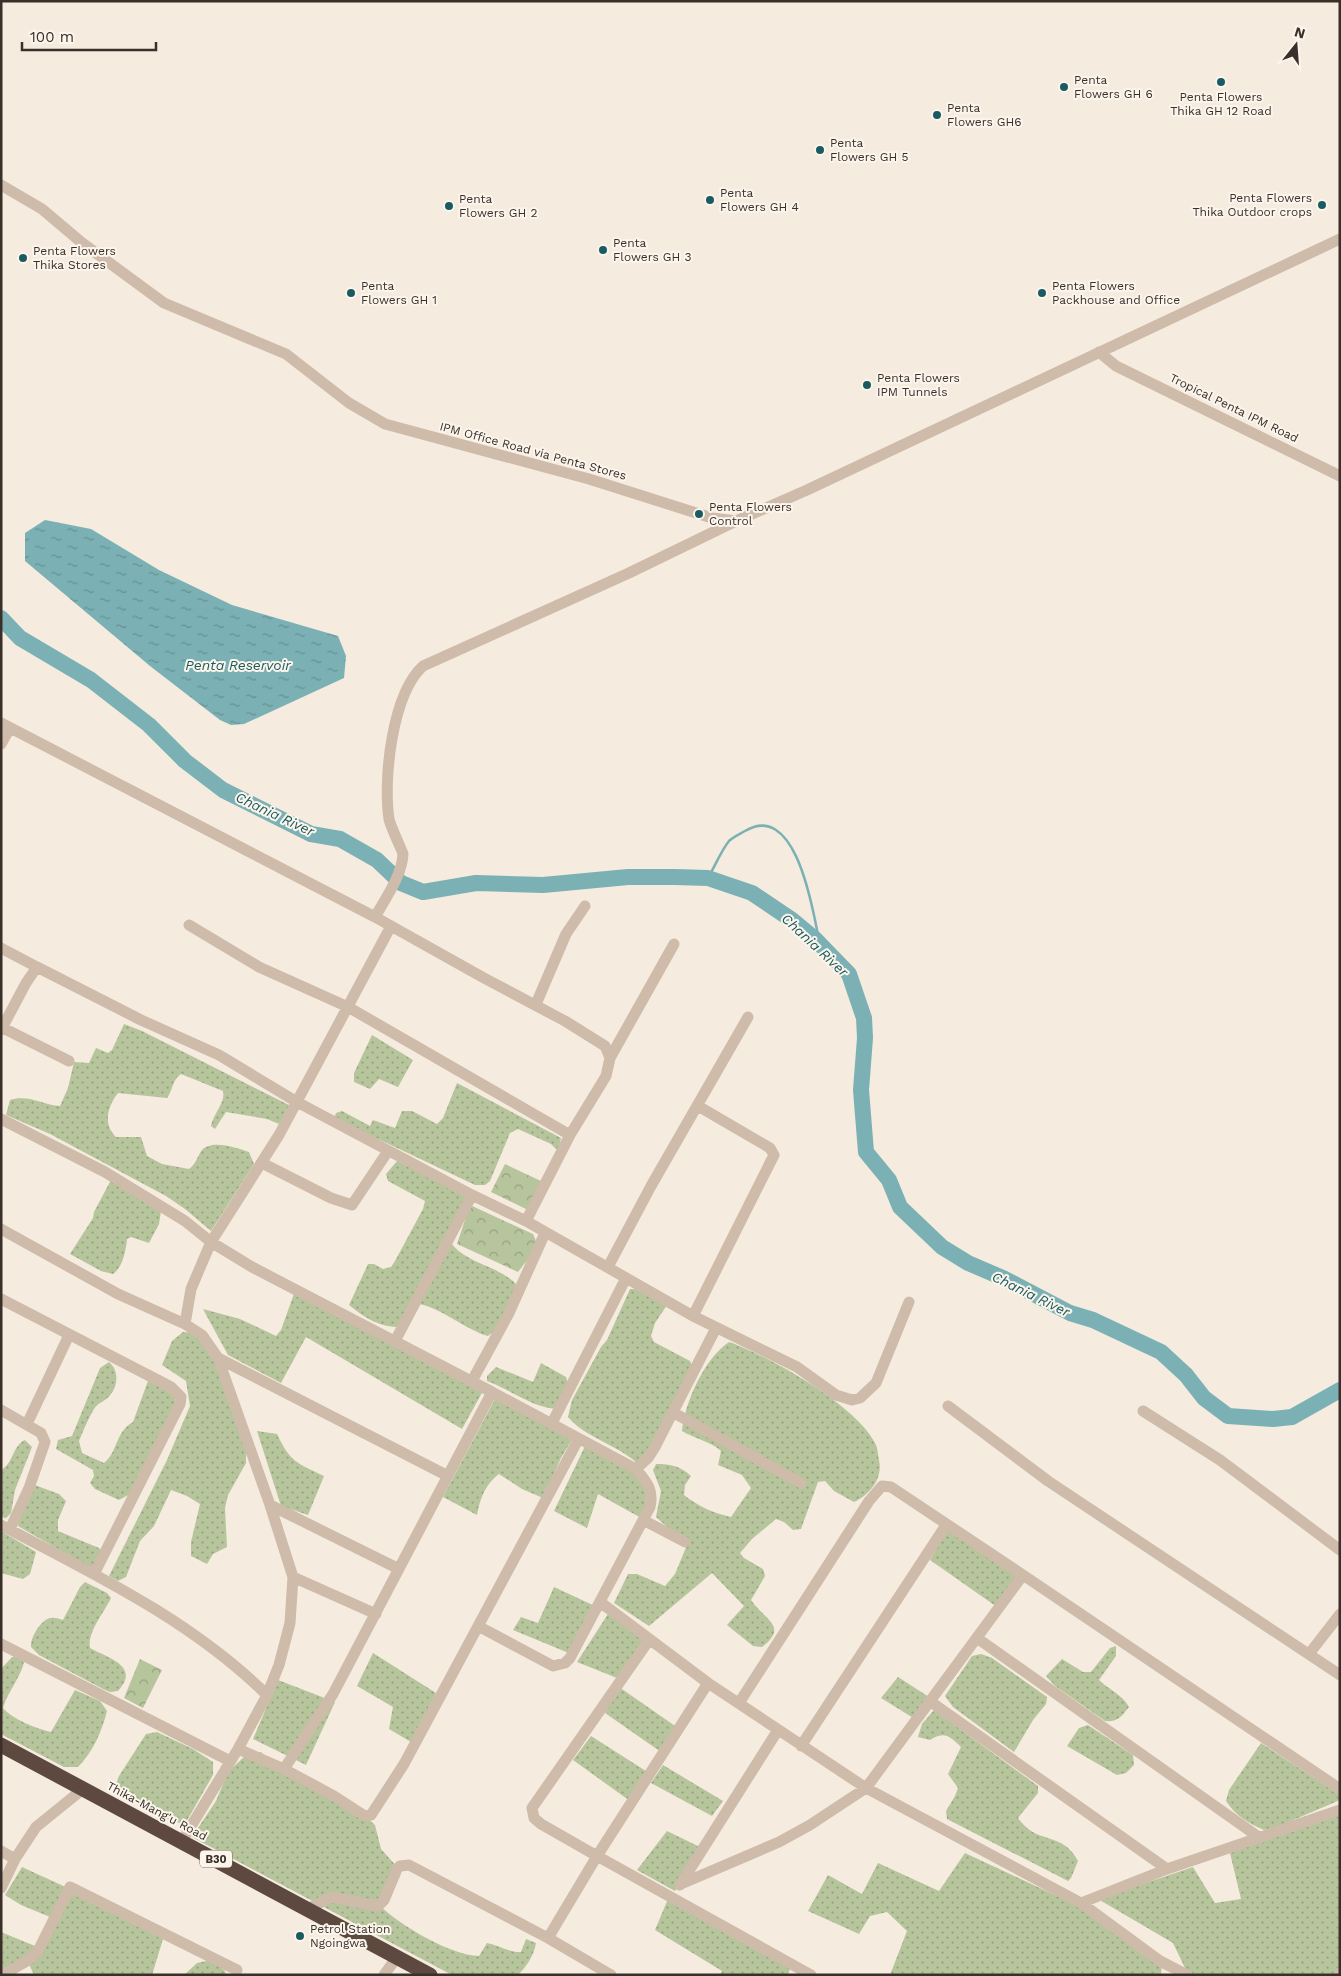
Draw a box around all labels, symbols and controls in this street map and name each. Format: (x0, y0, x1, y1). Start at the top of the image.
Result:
scale bar (22, 20, 156, 52)
north arrow (1271, 20, 1321, 70)
text: N (1293, 23, 1307, 42)
text: 100 m (30, 28, 74, 46)
place label: Penta Flowers GH 6 (1074, 73, 1153, 101)
marker: Penta Flowers Thika GH 12 Road (1215, 76, 1227, 88)
marker: Penta Flowers GH 6 (1058, 81, 1070, 93)
place label: Penta Flowers Thika GH 12 Road (1170, 90, 1272, 118)
place label: Penta Flowers GH6 (947, 101, 1022, 129)
marker: Penta Flowers GH6 (931, 109, 943, 121)
place label: Penta Flowers GH 5 (830, 136, 908, 164)
marker: Penta Flowers GH 5 (814, 144, 826, 156)
place label: Penta Flowers GH 4 (720, 186, 799, 214)
place label: Penta Flowers Thika Outdoor crops (1193, 191, 1312, 219)
place label: Penta Flowers GH 2 (459, 192, 537, 220)
marker: Penta Flowers GH 4 (704, 194, 716, 206)
marker: Penta Flowers Thika Outdoor crops (1316, 199, 1328, 211)
marker: Penta Flowers GH 2 (443, 200, 455, 212)
place label: Penta Flowers GH 3 (613, 236, 691, 264)
place label: Penta Flowers Thika Stores (33, 244, 116, 272)
marker: Penta Flowers GH 3 (597, 244, 609, 256)
marker: Penta Flowers Thika Stores (17, 252, 29, 264)
place label: Penta Flowers GH 1 (361, 279, 437, 307)
place label: Penta Flowers Packhouse and Office (1052, 279, 1180, 307)
marker: Penta Flowers GH 1 (345, 287, 357, 299)
marker: Penta Flowers Packhouse and Office (1036, 287, 1048, 299)
place label: Penta Flowers IPM Tunnels (877, 371, 960, 399)
street label: Tropical Penta IPM Road (1167, 371, 1301, 445)
marker: Penta Flowers IPM Tunnels (861, 379, 873, 391)
street label: IPM Office Road via Penta Stores (438, 419, 628, 483)
place label: Penta Flowers Control (709, 500, 792, 528)
marker: Penta Flowers Control (693, 508, 705, 520)
water label: Penta Reservoir (185, 657, 291, 673)
water label: Chania River (233, 789, 317, 839)
water label: Chania River (779, 910, 852, 980)
water label: Chania River (989, 1268, 1073, 1320)
street label: Thika-Mang'u Road (104, 1779, 210, 1843)
road number: B30 (200, 1850, 232, 1868)
place label: Petrol Station Ngoingwa (310, 1922, 390, 1950)
marker: Petrol Station Ngoingwa (294, 1930, 306, 1942)

